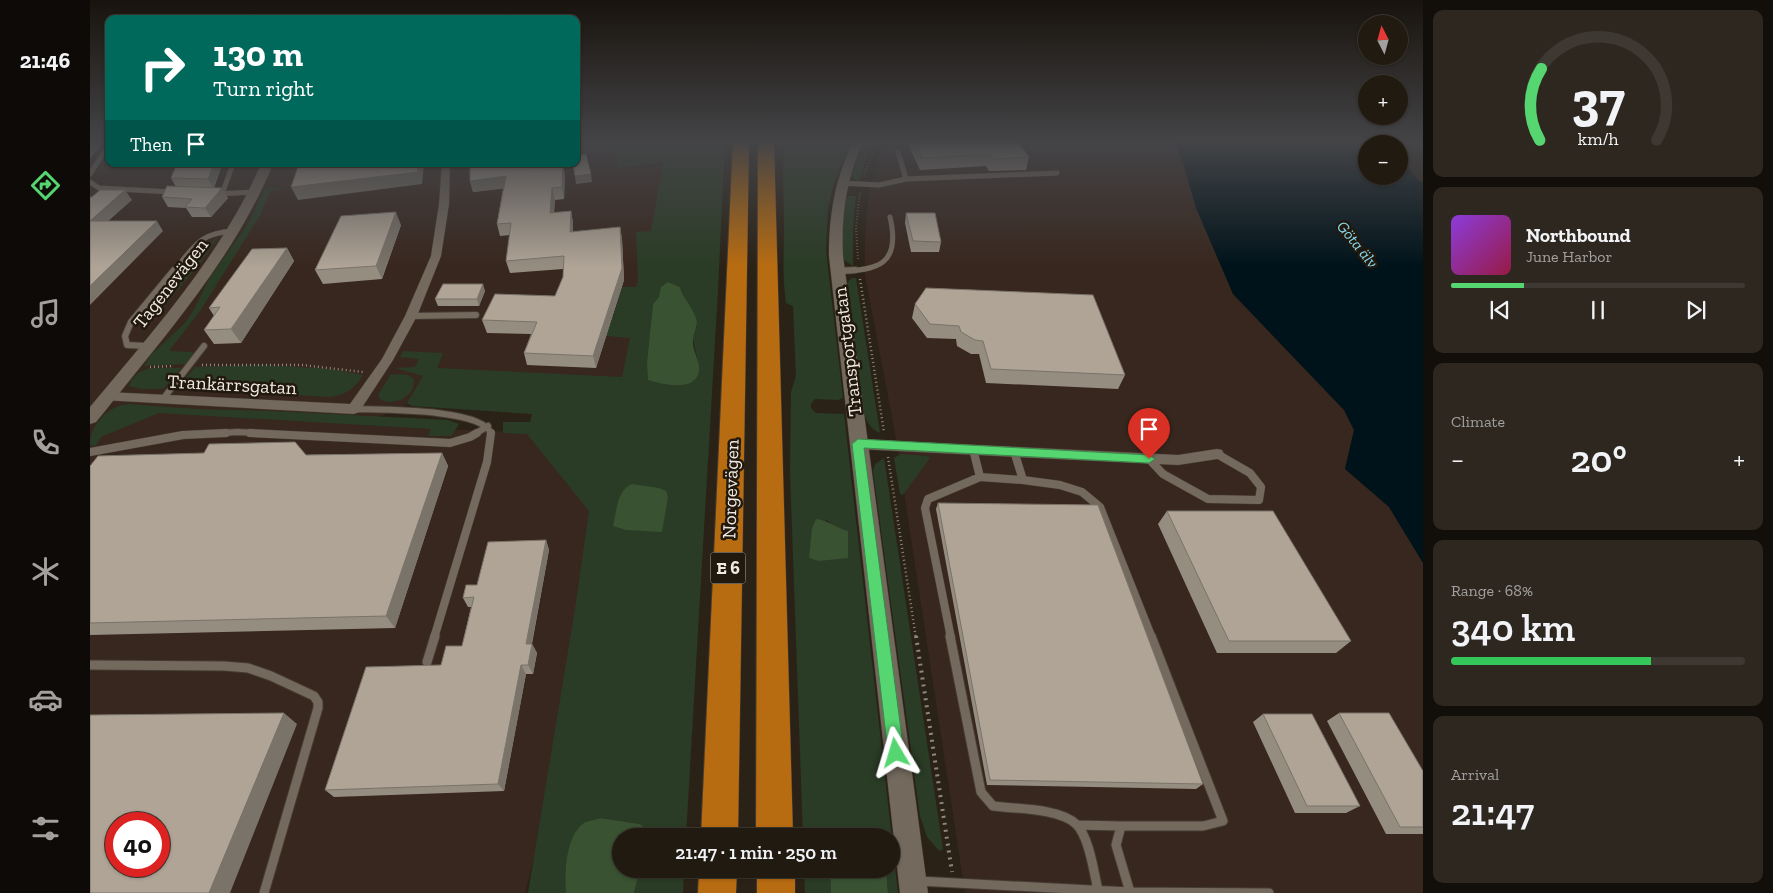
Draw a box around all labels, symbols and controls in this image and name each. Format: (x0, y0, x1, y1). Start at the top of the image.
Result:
north arrow (1358, 15, 1408, 65)
map controls (1358, 15, 1408, 185)
text: 130 m (213, 33, 303, 75)
icon: right (130, 35, 195, 100)
text: 21:46 (20, 47, 70, 74)
text: 37 (1571, 70, 1625, 132)
text: Turn right (213, 75, 314, 102)
button: + (1358, 75, 1408, 125)
text: km/h (1578, 128, 1618, 150)
icon: arrive (182, 130, 210, 158)
text: Then (130, 133, 172, 156)
button: − (1358, 135, 1408, 185)
icon: directions (28, 168, 63, 203)
water label: Göta älv (1333, 217, 1383, 272)
text: Northbound (1526, 224, 1631, 247)
street label: Tagenevägen (128, 233, 213, 333)
text: June Harbor (1526, 247, 1612, 266)
street label: Transportgatan (828, 286, 867, 418)
icon: music (28, 296, 63, 331)
icon: previous (1486, 296, 1514, 324)
icon: pause (1584, 296, 1612, 324)
icon: next (1682, 296, 1710, 324)
street label: Trankärrsgatan (167, 370, 297, 399)
pin (1128, 408, 1170, 459)
text: Climate (1451, 412, 1505, 431)
icon: arrive (1135, 415, 1163, 443)
icon: phone (28, 425, 63, 460)
text: 20° (1571, 436, 1627, 482)
street label: Norgevägen (717, 439, 744, 539)
text: − (1451, 443, 1464, 476)
text: + (1733, 443, 1745, 476)
road number: E 6 (710, 552, 746, 584)
icon: climate (28, 554, 63, 589)
text: Range · 68% (1451, 581, 1533, 600)
text: 340 km (1451, 605, 1575, 651)
icon: car (28, 682, 63, 717)
position arrow (869, 726, 921, 778)
text: Arrival (1451, 765, 1499, 784)
text: 21:47 (1451, 789, 1534, 835)
icon: filters (28, 811, 63, 846)
speed limit sign: 40 (105, 812, 170, 877)
text: 21:47 · 1 min · 250 m (675, 841, 837, 864)

